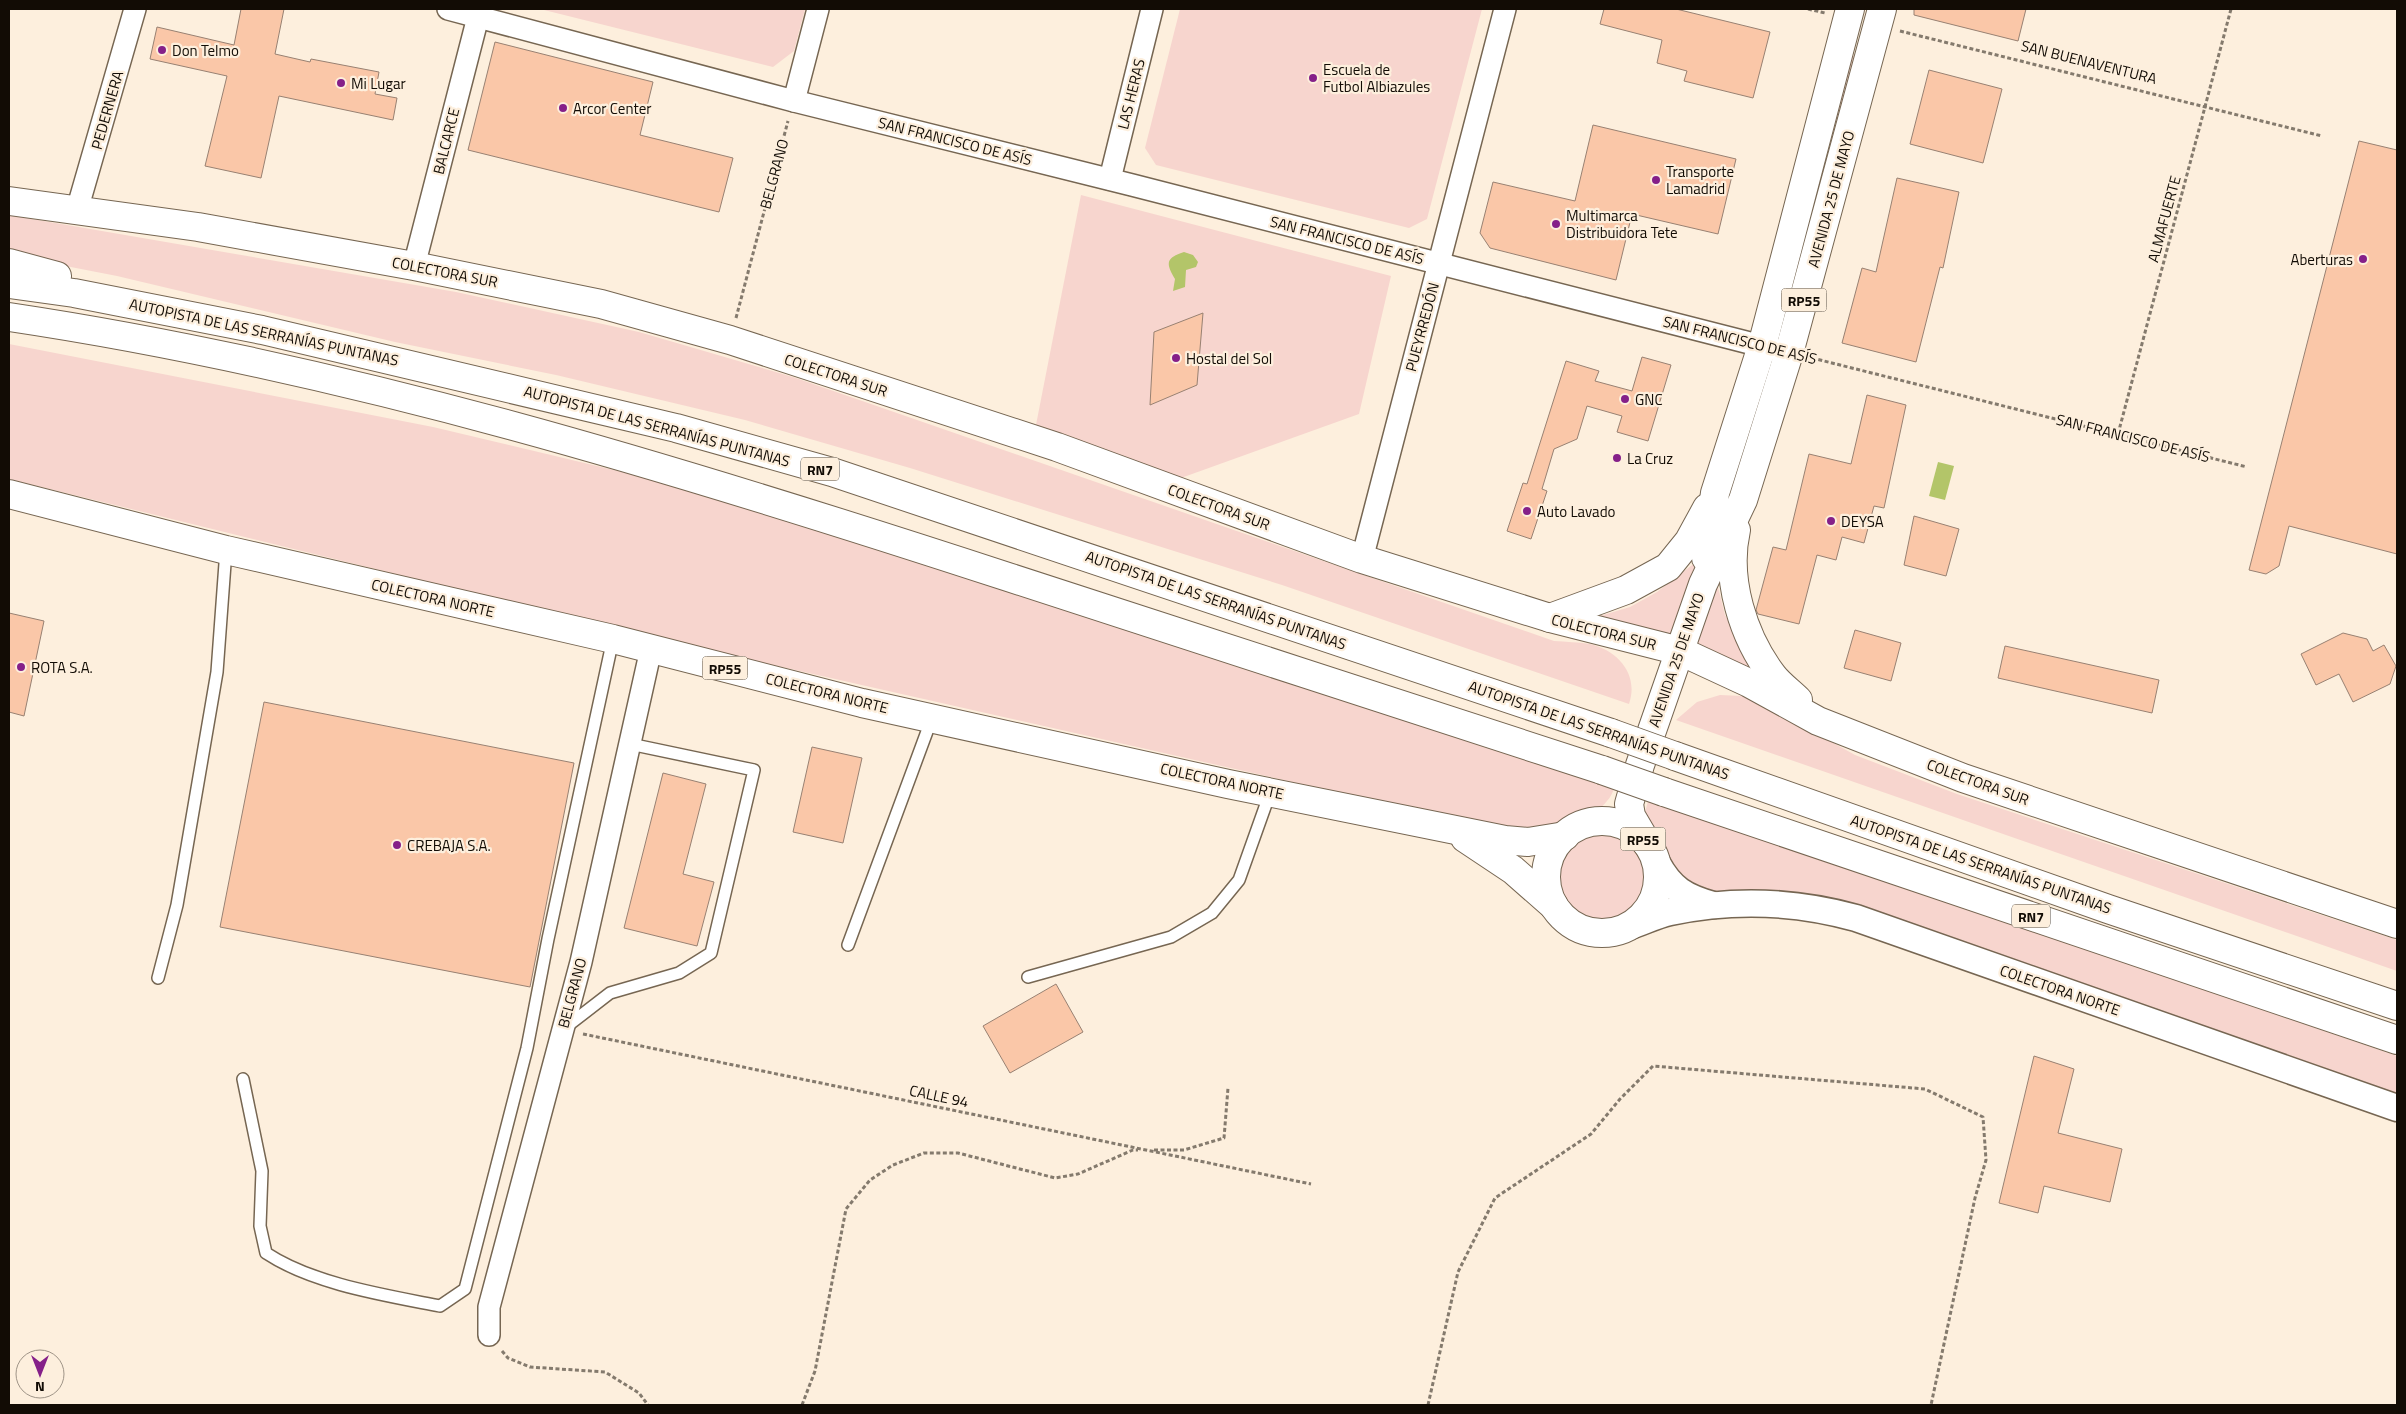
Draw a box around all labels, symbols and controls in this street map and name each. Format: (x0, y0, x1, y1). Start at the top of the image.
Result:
street label: SAN BUENAVENTURA (2019, 34, 2159, 90)
place label: Don Telmo (172, 39, 239, 62)
marker: Don Telmo (156, 44, 168, 56)
street label: LAS HERAS (1111, 56, 1151, 132)
place label: Escuela de Futbol Albiazules (1323, 58, 1430, 98)
street label: PEDERNERA (85, 68, 129, 152)
place label: Mi Lugar (351, 72, 406, 95)
marker: Escuela de Futbol Albiazules (1307, 72, 1319, 84)
marker: Mi Lugar (335, 77, 347, 89)
place label: Arcor Center (573, 97, 651, 120)
marker: Arcor Center (557, 102, 569, 114)
street label: BALCARCE (427, 105, 465, 177)
street label: SAN FRANCISCO DE ASÍS (876, 111, 1034, 171)
street label: AVENIDA 25 DE MAYO (1802, 128, 1860, 270)
street label: BELGRANO (754, 136, 794, 212)
place label: Transporte Lamadrid (1666, 160, 1734, 200)
street label: ALMAFUERTE (2141, 173, 2187, 265)
marker: Transporte Lamadrid (1650, 174, 1662, 186)
place label: Multimarca Distribuidora Tete (1566, 204, 1678, 244)
street label: SAN FRANCISCO DE ASÍS (1268, 210, 1426, 270)
marker: Multimarca Distribuidora Tete (1550, 218, 1562, 230)
place label: Aberturas (2290, 248, 2353, 271)
street label: COLECTORA SUR (390, 250, 500, 294)
marker: Aberturas (2357, 253, 2369, 265)
street label: PUEYRREDÓN (1399, 280, 1445, 374)
road number: RP55 (1782, 288, 1826, 312)
street label: AUTOPISTA DE LAS SERRANÍAS PUNTANAS (127, 292, 401, 372)
street label: SAN FRANCISCO DE ASÍS (1661, 310, 1819, 370)
street label: COLECTORA SUR (781, 347, 891, 403)
place label: Hostal del Sol (1186, 347, 1272, 370)
marker: Hostal del Sol (1170, 352, 1182, 364)
street label: AUTOPISTA DE LAS SERRANÍAS PUNTANAS (521, 379, 793, 473)
place label: GNC (1635, 388, 1663, 411)
marker: GNC (1619, 393, 1631, 405)
street label: SAN FRANCISCO DE ASÍS (2054, 408, 2212, 468)
place label: La Cruz (1627, 447, 1673, 470)
marker: La Cruz (1611, 452, 1623, 464)
road number: RN7 (801, 458, 839, 480)
street label: COLECTORA SUR (1165, 478, 1273, 536)
place label: Auto Lavado (1537, 500, 1616, 523)
marker: Auto Lavado (1521, 505, 1533, 517)
place label: DEYSA (1841, 510, 1884, 533)
marker: DEYSA (1825, 515, 1837, 527)
street label: AUTOPISTA DE LAS SERRANÍAS PUNTANAS (1082, 544, 1350, 656)
street label: COLECTORA NORTE (369, 573, 497, 623)
street label: AVENIDA 25 DE MAYO (1642, 590, 1710, 730)
street label: COLECTORA SUR (1549, 608, 1659, 656)
place label: ROTA S.A. (31, 656, 93, 679)
road number: RP55 (702, 656, 748, 680)
marker: ROTA S.A. (15, 661, 27, 673)
street label: COLECTORA NORTE (763, 667, 891, 719)
street label: AUTOPISTA DE LAS SERRANÍAS PUNTANAS (1465, 674, 1733, 786)
street label: COLECTORA SUR (1924, 753, 2032, 811)
street label: COLECTORA NORTE (1158, 757, 1286, 805)
street label: AUTOPISTA DE LAS SERRANÍAS PUNTANAS (1847, 808, 2115, 920)
road number: RP55 (1620, 828, 1666, 851)
place label: CREBAJA S.A. (407, 834, 491, 857)
marker: CREBAJA S.A. (391, 839, 403, 851)
road number: RN7 (2012, 904, 2050, 928)
street label: BELGRANO (552, 955, 592, 1031)
street label: COLECTORA NORTE (1997, 959, 2123, 1021)
street label: CALLE 94 (907, 1079, 971, 1113)
north arrow (15, 1349, 65, 1399)
text: N (35, 1377, 45, 1398)

